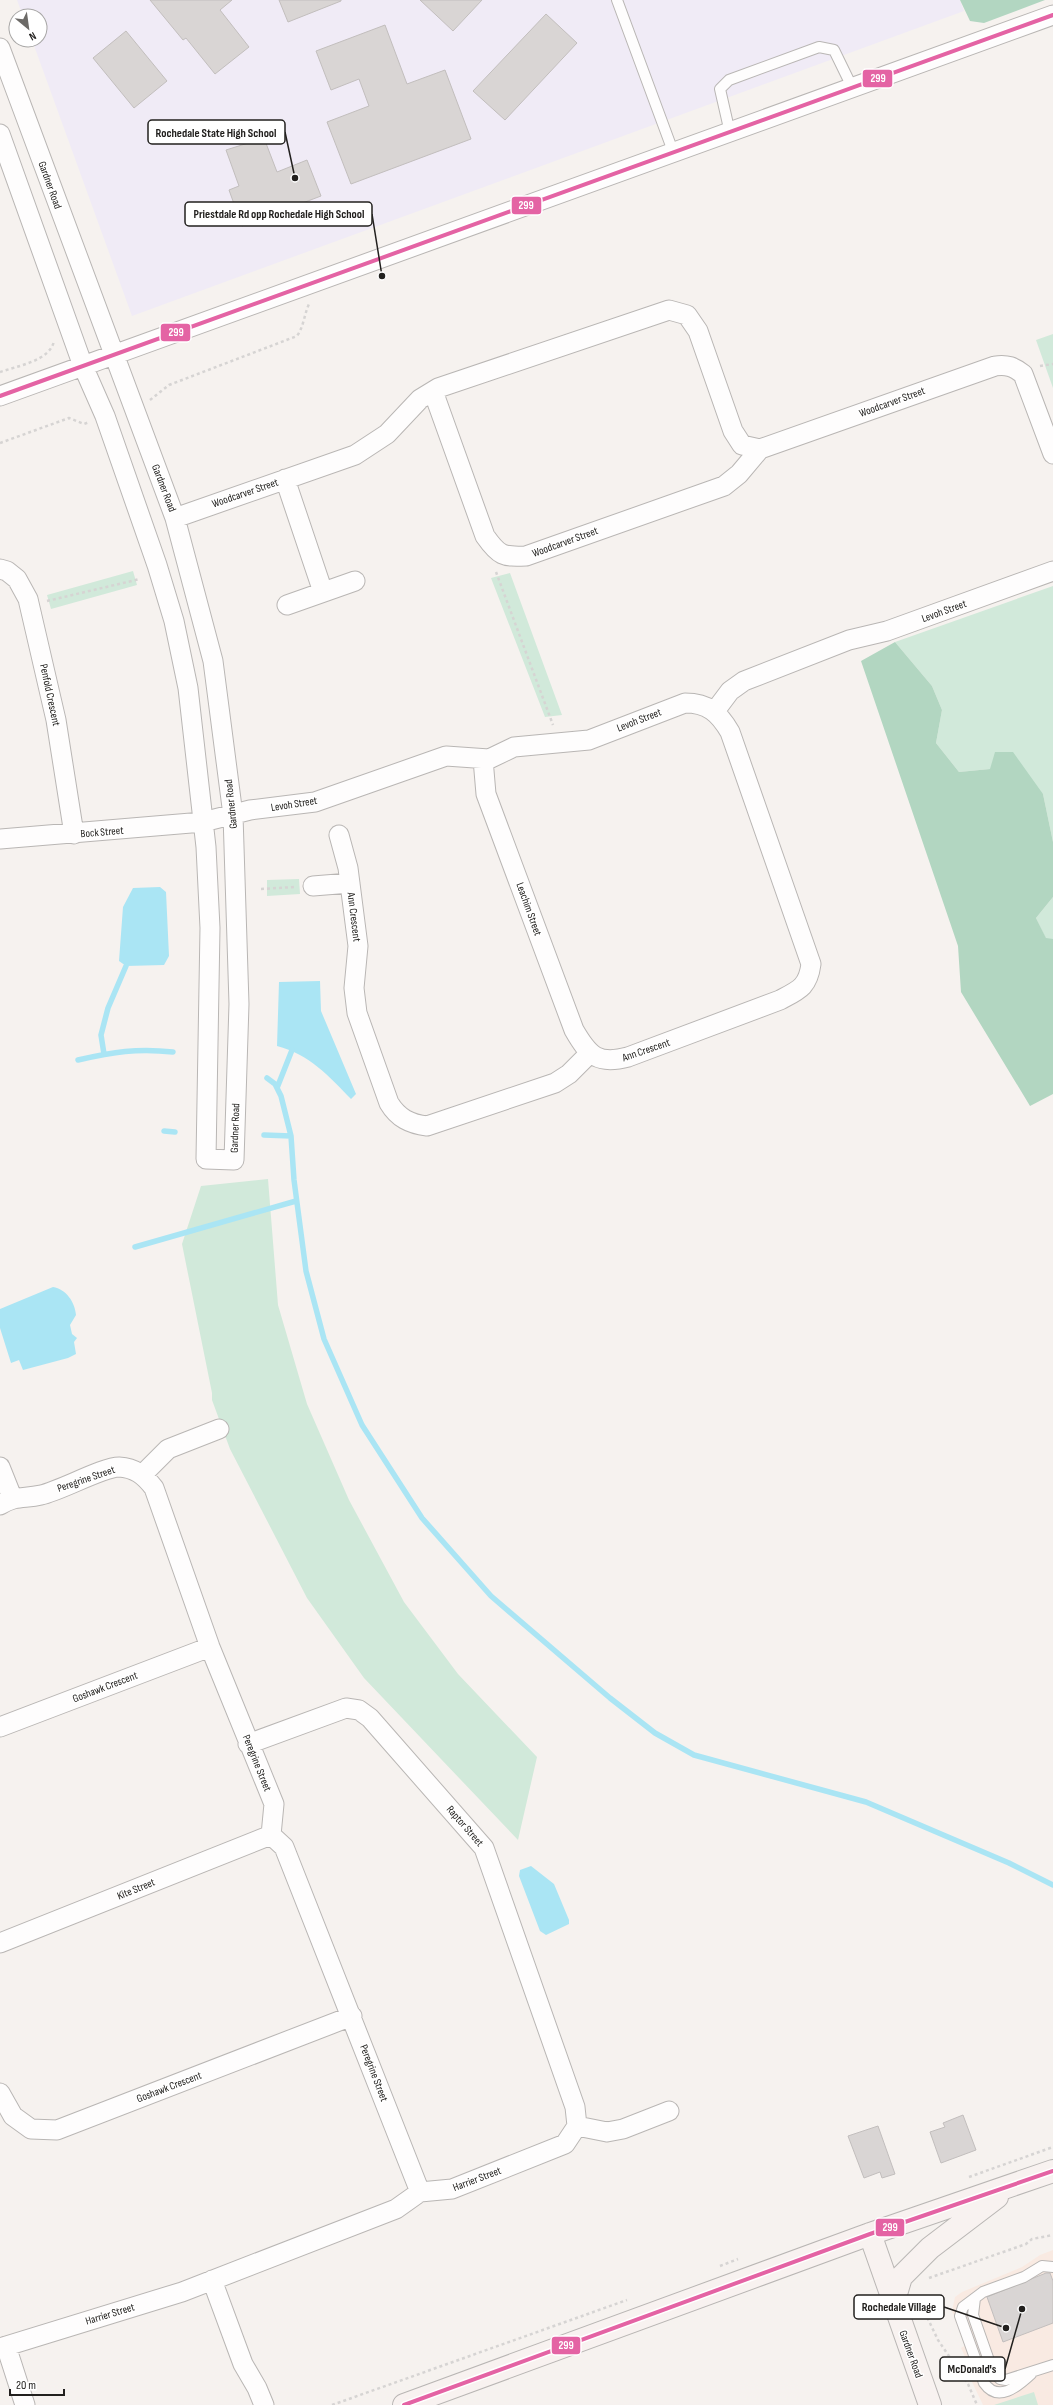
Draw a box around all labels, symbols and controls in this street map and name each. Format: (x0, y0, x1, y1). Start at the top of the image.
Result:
north arrow (8, 8, 48, 48)
text: N (27, 29, 38, 43)
line badge: 299 (862, 69, 893, 88)
text: 299 (870, 72, 886, 85)
callout: Rochedale State High School (148, 120, 285, 144)
text: Rochedale State High School (155, 126, 277, 141)
street label: Gardner Road (35, 159, 65, 211)
line badge: 299 (511, 196, 542, 215)
text: 299 (518, 199, 534, 212)
callout: Priestdale Rd opp Rochedale High School (185, 202, 372, 226)
text: Priestdale Rd opp Rochedale High School (194, 207, 365, 222)
line badge: 299 (160, 323, 191, 342)
text: 299 (168, 326, 184, 339)
street label: Woodcarver Street (857, 384, 927, 420)
street label: Gardner Road (149, 463, 179, 514)
street label: Woodcarver Street (210, 475, 280, 510)
street label: Woodcarver Street (530, 524, 600, 560)
street label: Levoh Street (920, 597, 969, 625)
street label: Penfold Crescent (37, 663, 63, 728)
street label: Levoh Street (615, 705, 664, 734)
street label: Gardner Road (222, 778, 240, 829)
street label: Levoh Street (270, 794, 319, 814)
street label: Bock Street (80, 824, 125, 840)
street label: Leachim Street (513, 881, 545, 938)
street label: Ann Crescent (344, 891, 364, 943)
street label: Ann Crescent (619, 1036, 672, 1065)
street label: Gardner Road (228, 1103, 242, 1153)
street label: Peregrine Street (55, 1463, 117, 1495)
street label: Goshawk Crescent (71, 1668, 140, 1705)
street label: Peregrine Street (240, 1733, 275, 1794)
street label: Raptor Street (444, 1803, 487, 1849)
street label: Kite Street (115, 1875, 157, 1902)
street label: Peregrine Street (357, 2043, 391, 2104)
street label: Goshawk Crescent (135, 2068, 204, 2105)
street label: Harrier Street (451, 2164, 504, 2194)
line badge: 299 (875, 2218, 905, 2237)
text: 299 (882, 2221, 898, 2234)
callout: Rochedale Village (854, 2295, 944, 2319)
street label: Harrier Street (84, 2300, 137, 2328)
text: Rochedale Village (862, 2300, 936, 2315)
street label: Gardner Road (896, 2328, 926, 2380)
line badge: 299 (551, 2336, 581, 2355)
text: 299 (558, 2339, 574, 2352)
callout: McDonald's (940, 2357, 1005, 2381)
text: McDonald's (948, 2362, 997, 2377)
scale bar (10, 2371, 64, 2397)
text: 20 m (16, 2378, 36, 2393)

